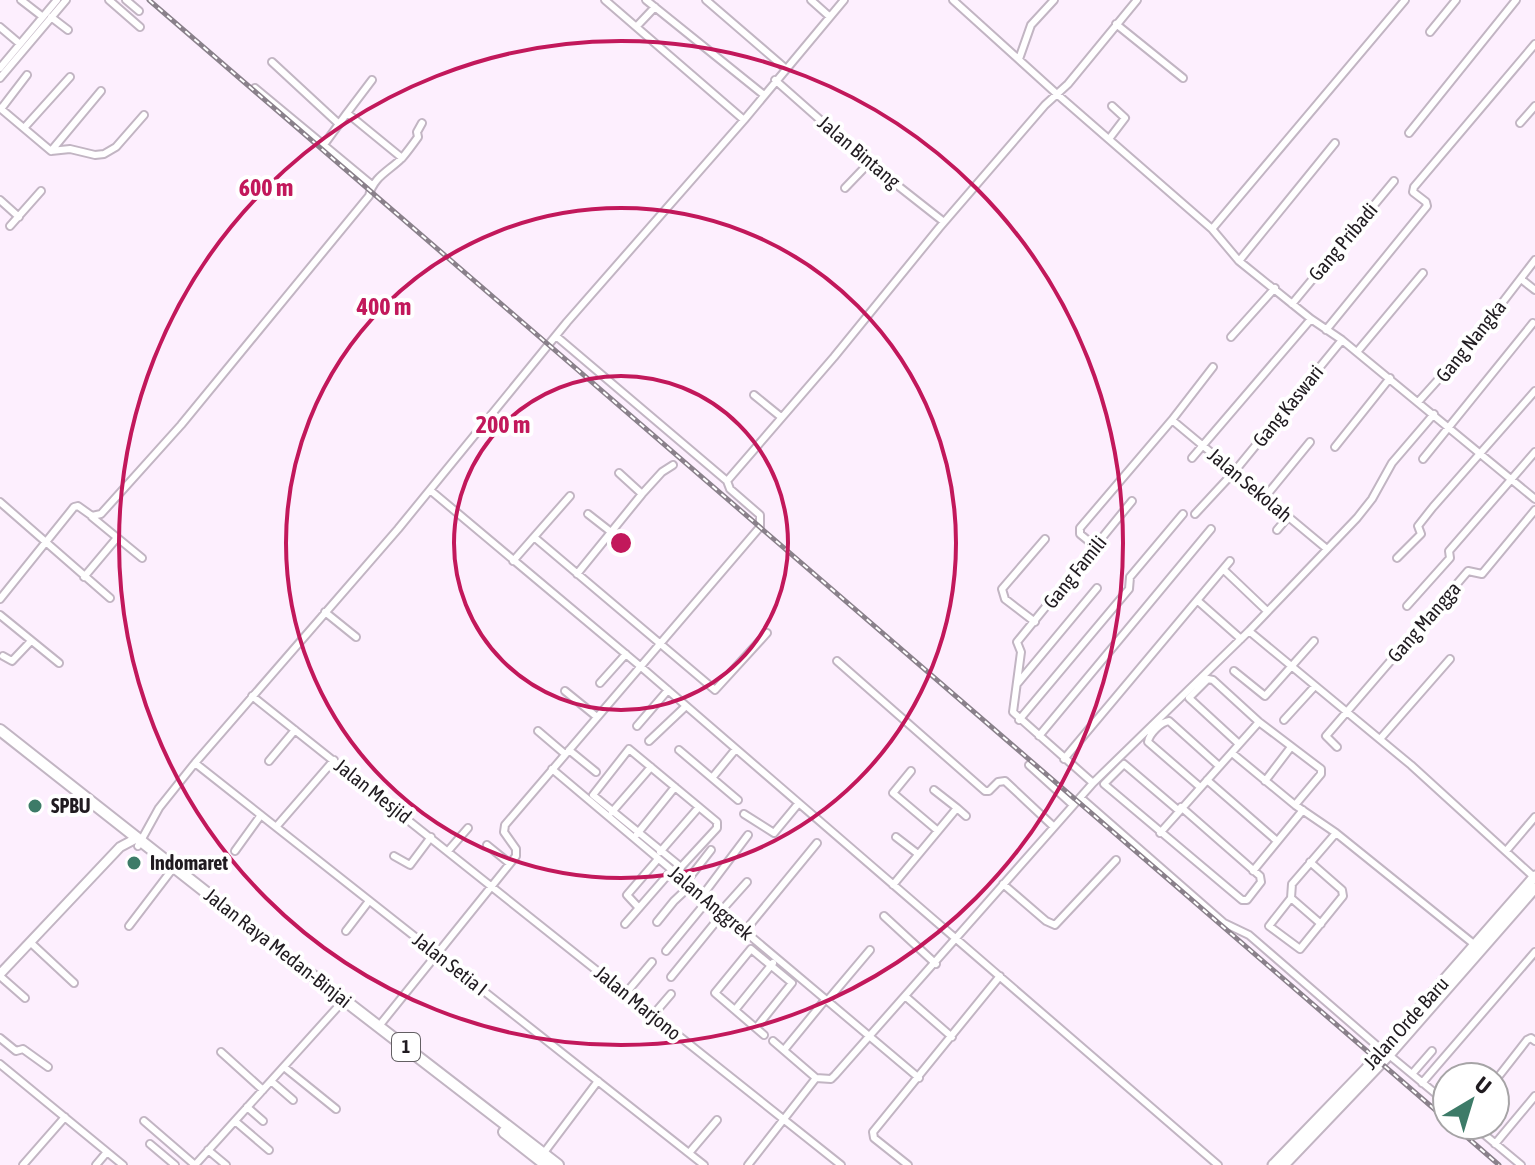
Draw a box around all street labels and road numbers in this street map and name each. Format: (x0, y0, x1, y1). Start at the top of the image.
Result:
street label: Jalan Bintang (814, 111, 905, 193)
street label: Gang Pribadi (1304, 198, 1382, 285)
street label: Gang Nangka (1431, 295, 1511, 386)
street label: Gang Kaswari (1248, 360, 1327, 451)
street label: Jalan Sekolah (1204, 443, 1297, 526)
street label: Gang Famili (1038, 531, 1111, 613)
street label: Gang Mangga (1382, 577, 1465, 667)
street label: Jalan Mesjid (330, 754, 416, 828)
street label: Jalan Anggrek (665, 861, 758, 945)
street label: Jalan Raya Medan-Binjai (200, 883, 356, 1012)
street label: Jalan Setia I (409, 928, 492, 1000)
street label: Jalan Marjono (590, 961, 686, 1044)
street label: Jalan Orde Baru (1358, 972, 1453, 1073)
road number: 1 (392, 1033, 420, 1061)

